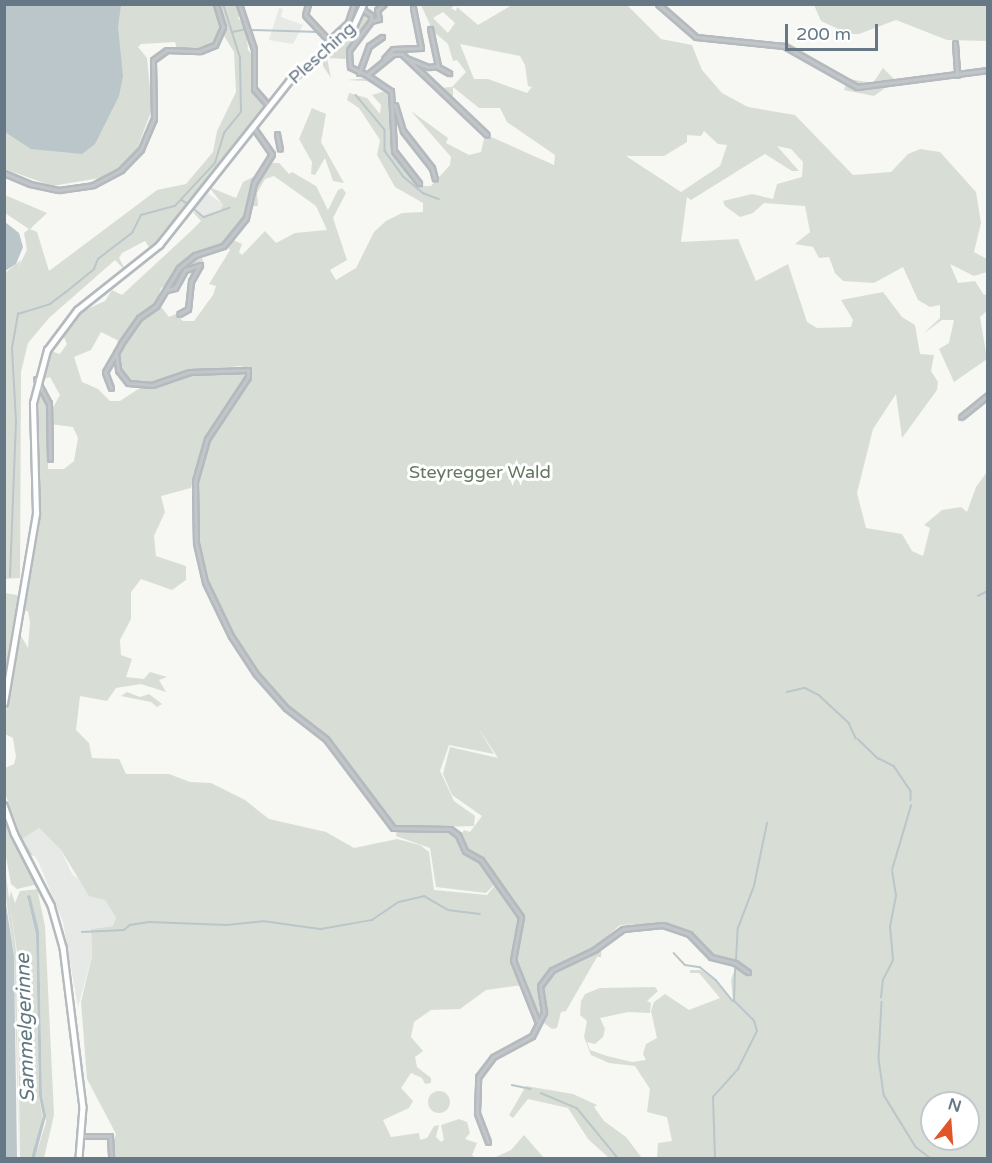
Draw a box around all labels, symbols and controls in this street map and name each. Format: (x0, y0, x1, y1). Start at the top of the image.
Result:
scale bar (788, 12, 881, 50)
street label: Plesching (284, 17, 360, 89)
text: 200 m (796, 23, 851, 45)
park label: Steyregger Wald (409, 461, 551, 483)
water label: Sammelgerinne (11, 953, 41, 1103)
north arrow (920, 1091, 980, 1151)
text: N (946, 1094, 964, 1117)

